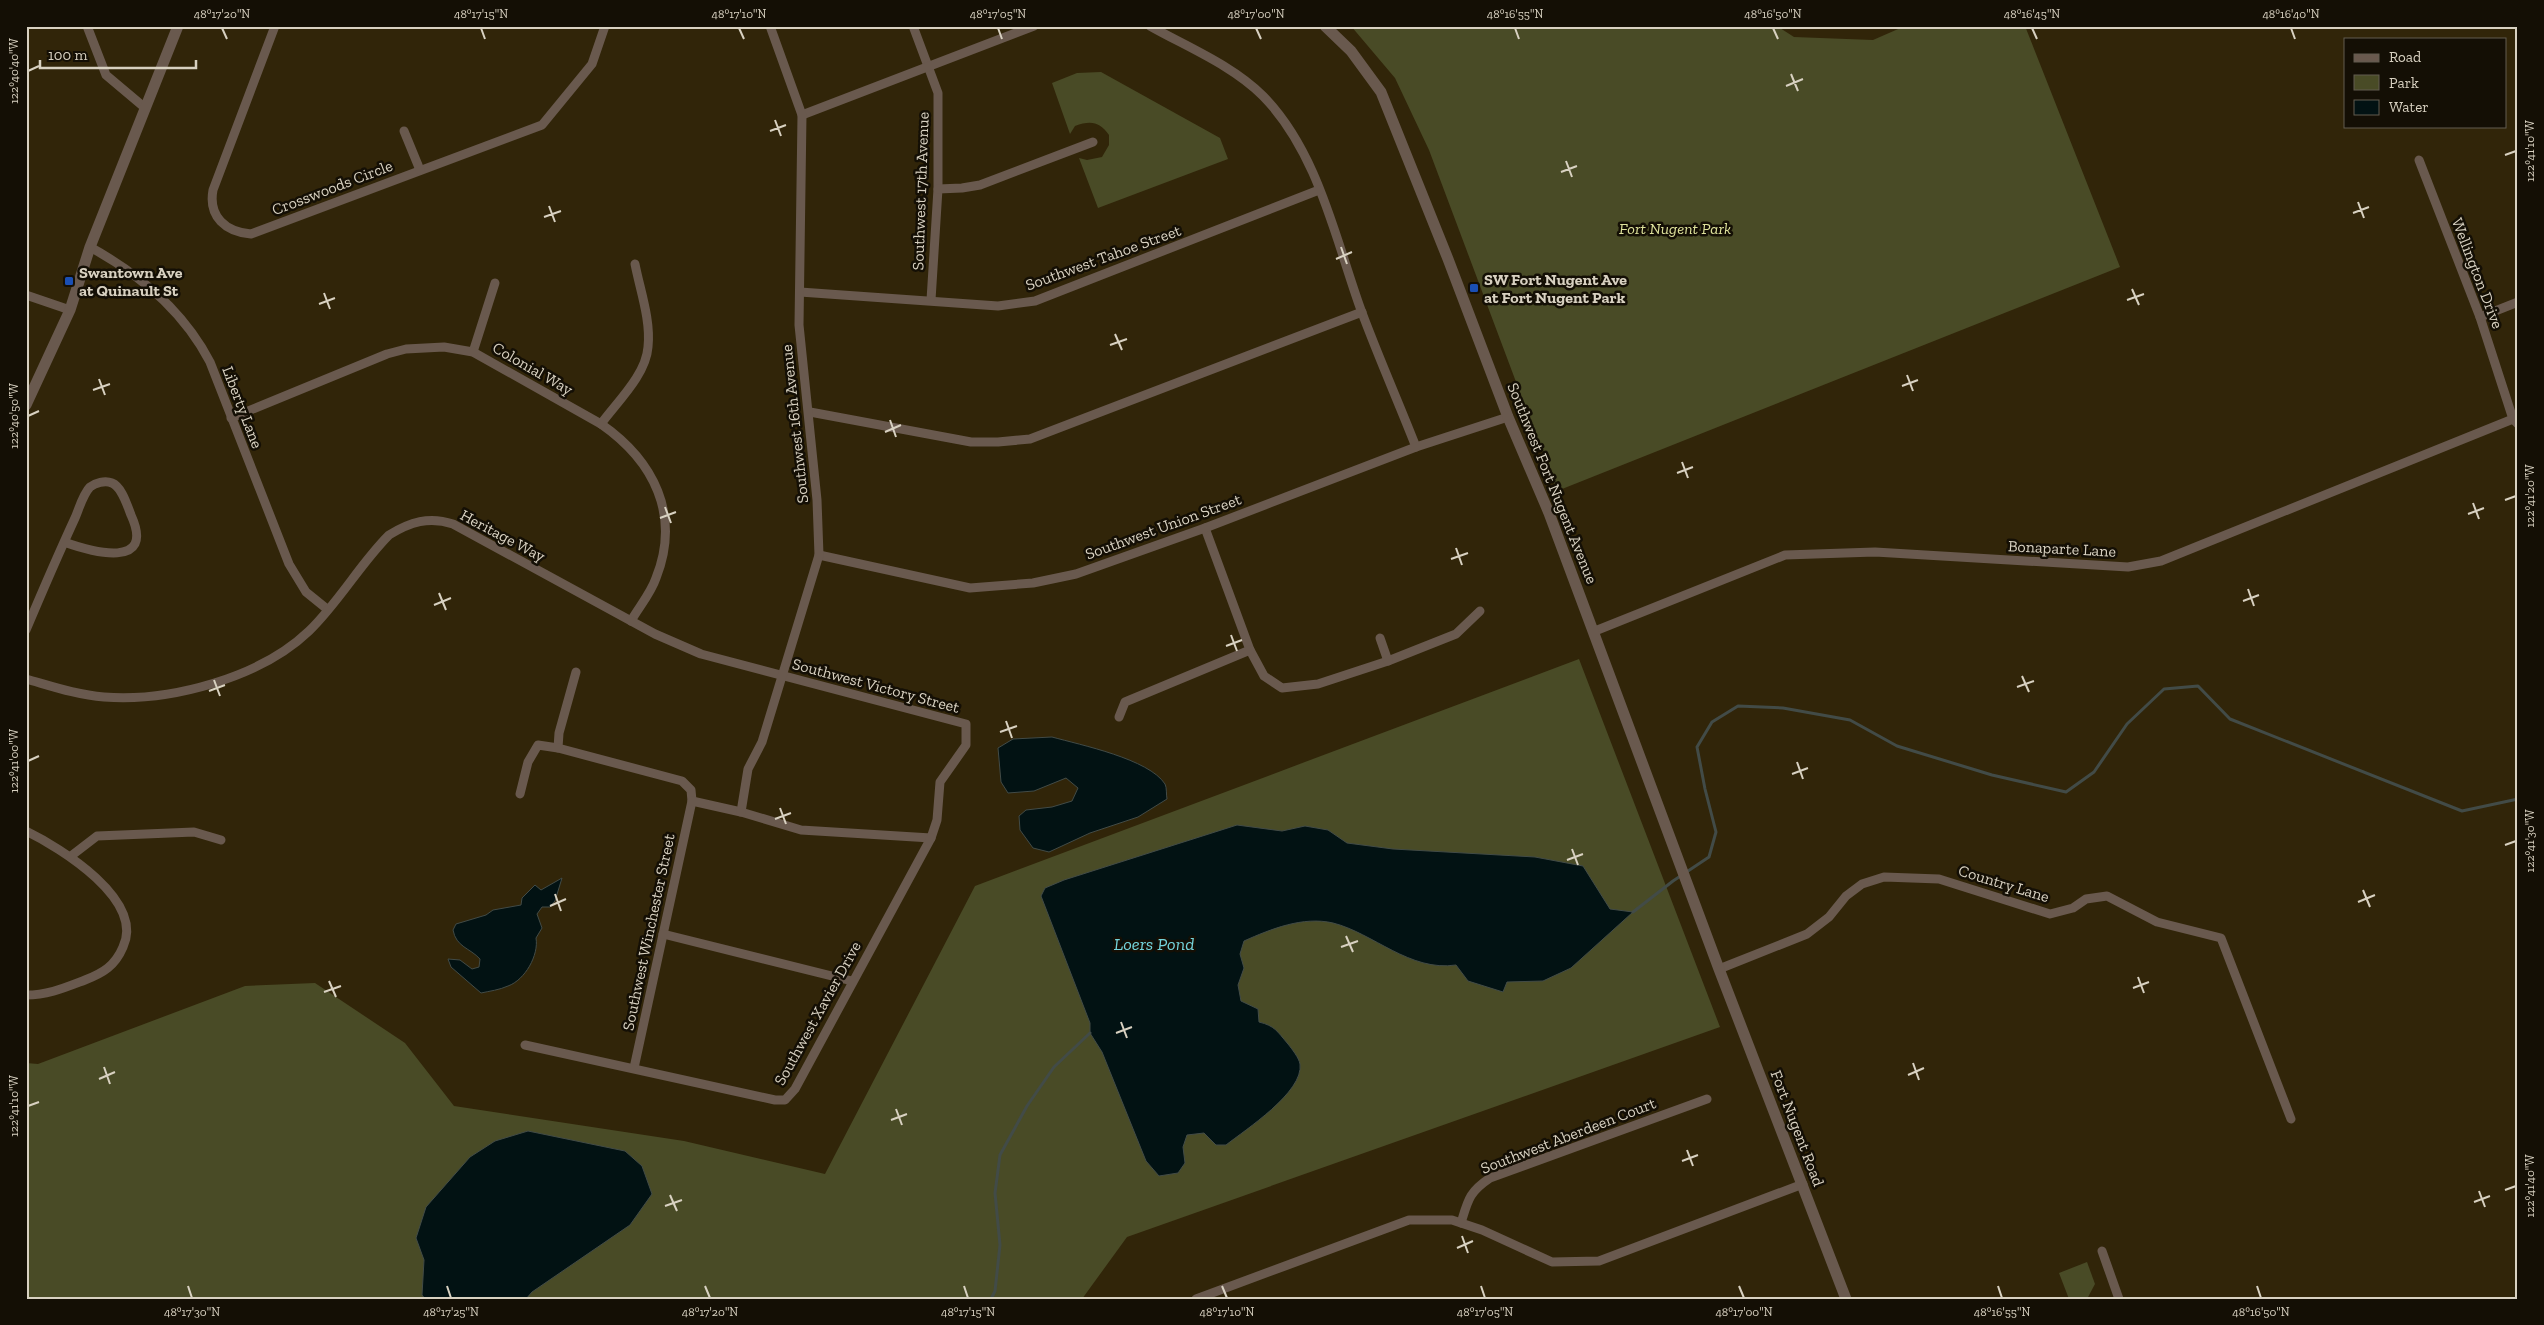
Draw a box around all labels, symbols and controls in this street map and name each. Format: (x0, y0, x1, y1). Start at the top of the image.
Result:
text: 48°17'20"N (194, 7, 250, 21)
text: 48°17'15"N (454, 7, 508, 21)
text: 48°17'10"N (712, 7, 767, 21)
text: 48°17'05"N (970, 7, 1026, 21)
text: 48°17'00"N (1227, 7, 1285, 21)
text: 48°16'55"N (1487, 7, 1543, 21)
text: 48°16'50"N (1744, 7, 1802, 21)
text: 48°16'45"N (2004, 7, 2060, 21)
text: 48°16'40"N (2262, 7, 2320, 21)
text: 122°40'40"W (7, 37, 21, 104)
scale bar (40, 38, 196, 70)
legend (2344, 38, 2506, 128)
text: 100 m (48, 46, 87, 64)
text: Road (2389, 48, 2422, 66)
text: Park (2389, 74, 2419, 92)
text: Water (2389, 98, 2429, 116)
street label: Southwest 17th Avenue (908, 111, 933, 271)
text: 122°41'10"W (2523, 119, 2537, 182)
street label: Crosswoods Circle (269, 156, 395, 219)
street label: Wellington Drive (2448, 215, 2507, 331)
park label: Fort Nugent Park (1619, 219, 1731, 238)
street label: Southwest Tahoe Street (1023, 221, 1183, 294)
place label: Swantown Ave at Quinault St (79, 263, 183, 300)
place label: SW Fort Nugent Ave at Fort Nugent Park (1484, 270, 1627, 307)
marker: Swantown Ave at Quinault St (63, 275, 75, 287)
marker: SW Fort Nugent Ave at Fort Nugent Park (1468, 282, 1480, 294)
street label: Colonial Way (489, 338, 577, 399)
street label: Southwest 16th Avenue (777, 344, 812, 504)
street label: Liberty Lane (218, 363, 267, 451)
street label: Southwest Fort Nugent Avenue (1503, 380, 1602, 587)
text: 122°40'50"W (7, 382, 21, 449)
text: 122°41'20"W (2523, 464, 2537, 528)
street label: Southwest Union Street (1083, 489, 1244, 564)
street label: Heritage Way (457, 505, 549, 566)
street label: Bonaparte Lane (2007, 536, 2117, 561)
street label: Southwest Victory Street (790, 654, 962, 717)
text: 122°41'00"W (7, 728, 21, 793)
text: 122°41'30"W (2523, 809, 2537, 872)
street label: Southwest Winchester Street (618, 832, 679, 1032)
street label: Country Lane (1956, 861, 2052, 906)
water label: Loers Pond (1114, 933, 1194, 955)
street label: Southwest Xavier Drive (770, 938, 865, 1089)
street label: Fort Nugent Road (1767, 1067, 1829, 1189)
text: 122°41'10"W (7, 1074, 21, 1137)
street label: Southwest Aberdeen Court (1478, 1093, 1658, 1178)
text: 122°41'40"W (2523, 1154, 2537, 1217)
text: 48°17'30"N (164, 1305, 220, 1319)
text: 48°17'25"N (423, 1305, 479, 1319)
text: 48°17'20"N (682, 1305, 738, 1319)
text: 48°17'15"N (941, 1305, 995, 1319)
text: 48°17'10"N (1200, 1305, 1255, 1319)
text: 48°17'05"N (1457, 1305, 1513, 1319)
text: 48°17'00"N (1715, 1305, 1773, 1319)
text: 48°16'55"N (1974, 1305, 2030, 1319)
text: 48°16'50"N (2232, 1305, 2290, 1319)

